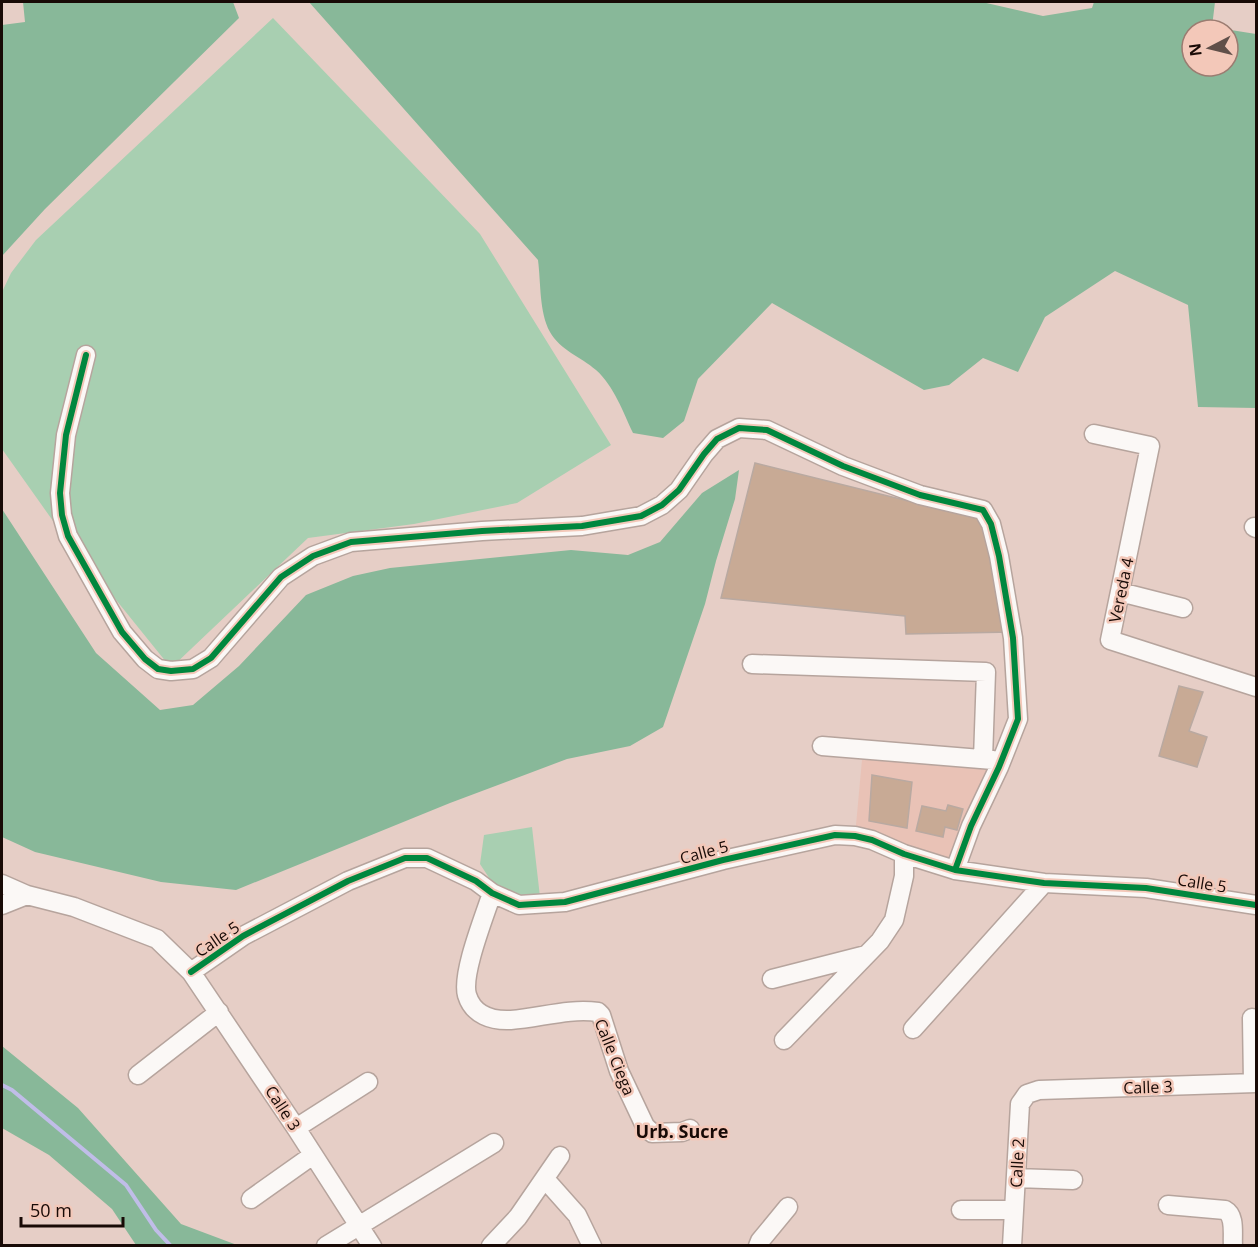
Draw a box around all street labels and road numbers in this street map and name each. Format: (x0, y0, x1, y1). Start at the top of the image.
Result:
street label: Vereda 4 (1103, 555, 1139, 625)
street label: Calle 5 (677, 835, 731, 869)
street label: Calle 5 (1176, 868, 1228, 898)
street label: Calle 5 (190, 916, 244, 962)
street label: Calle Ciega (590, 1015, 640, 1099)
street label: Calle 3 (1123, 1075, 1173, 1099)
street label: Calle 3 (260, 1081, 306, 1135)
street label: Calle 2 (1005, 1138, 1029, 1188)

